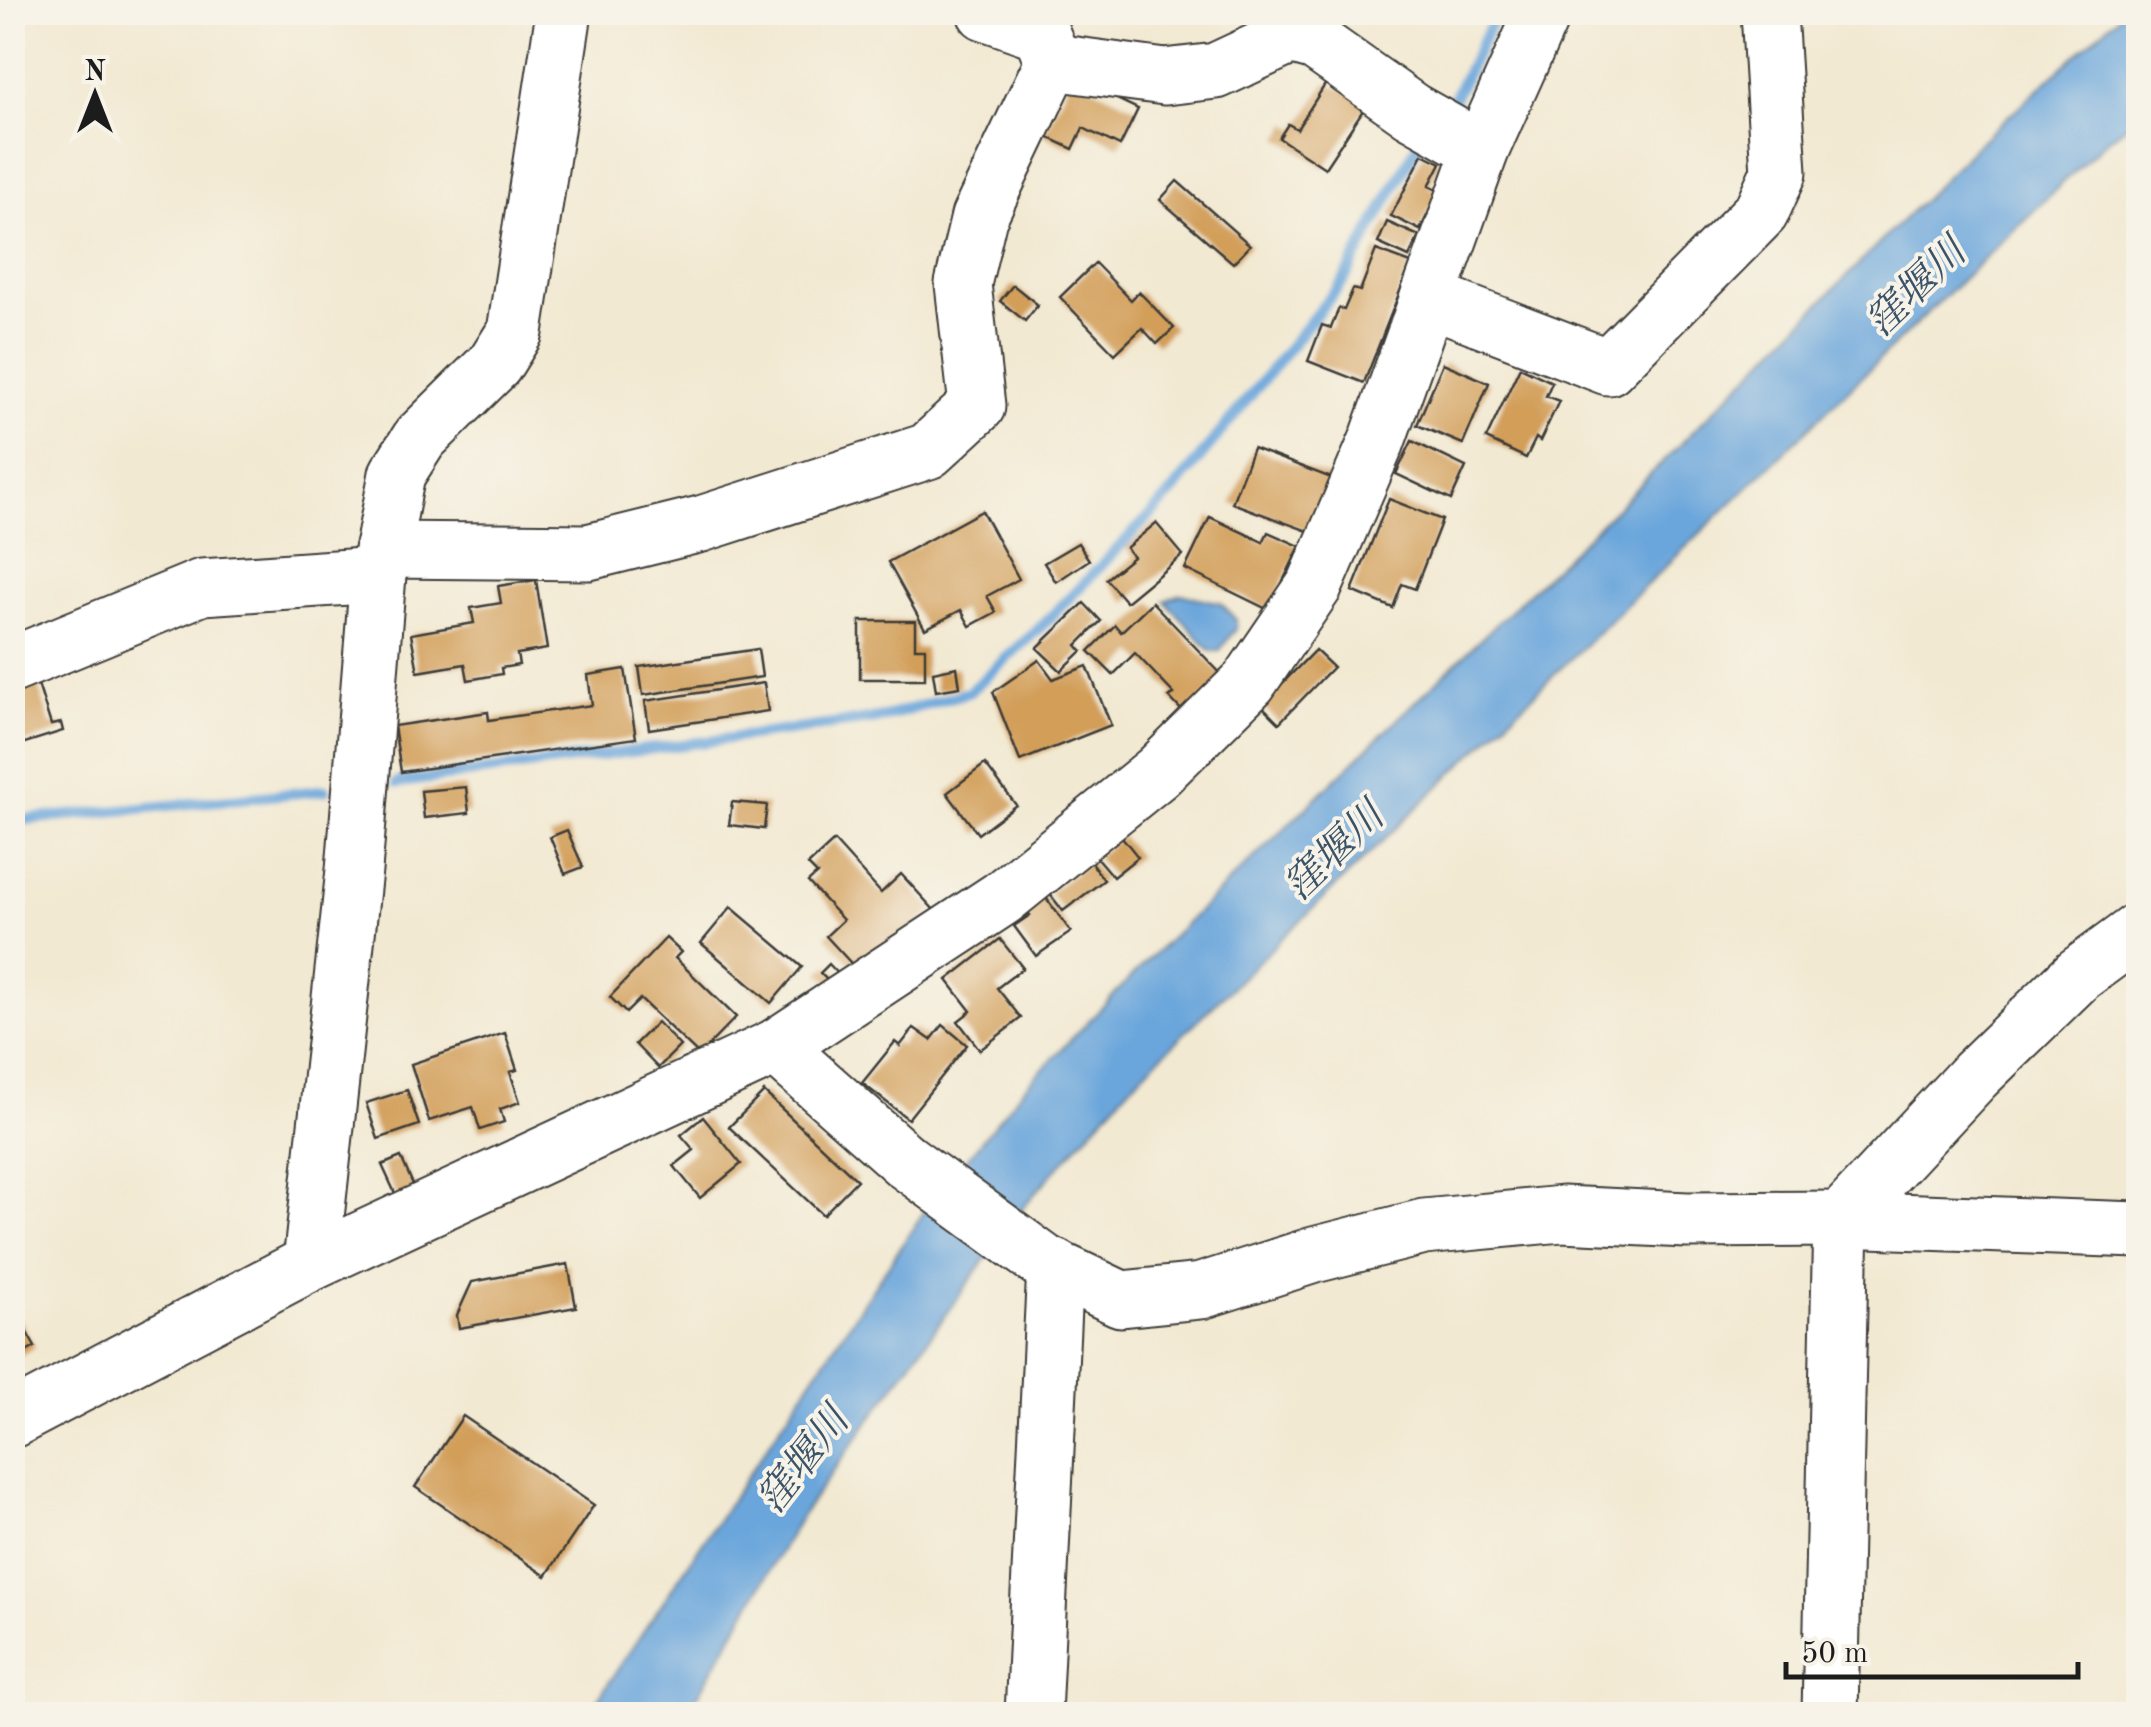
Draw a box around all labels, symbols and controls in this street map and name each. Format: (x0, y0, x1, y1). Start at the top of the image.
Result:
north arrow (45, 45, 145, 145)
text: N (84, 59, 106, 87)
water label: 窪堰川 (1858, 227, 1978, 345)
water label: 窪堰川 (1276, 791, 1396, 909)
water label: 窪堰川 (749, 1396, 860, 1521)
scale bar (1786, 1617, 2078, 1679)
text: 50 m (1801, 1639, 1868, 1669)

